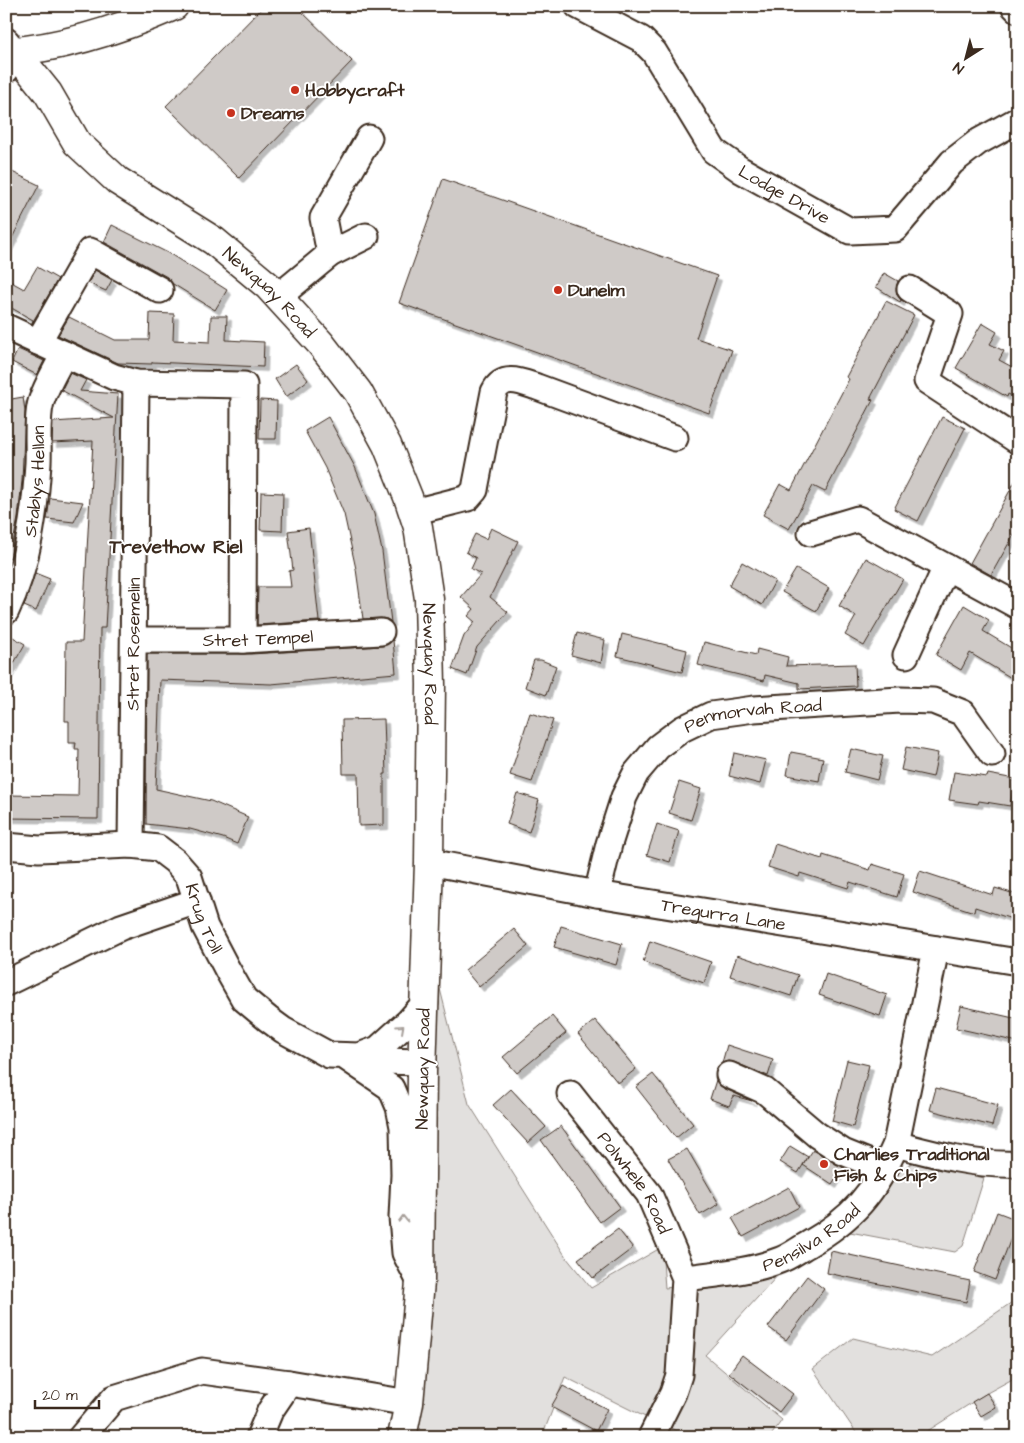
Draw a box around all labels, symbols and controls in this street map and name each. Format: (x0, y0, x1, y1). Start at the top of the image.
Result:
north arrow (942, 32, 992, 82)
text: N (949, 57, 968, 78)
place label: Hobbycraft (305, 78, 405, 104)
marker: Hobbycraft (289, 84, 301, 96)
place label: Dreams (241, 101, 305, 126)
marker: Dreams (225, 107, 237, 119)
street label: Lodge Drive (734, 159, 835, 230)
street label: Newquay Road (217, 241, 322, 343)
place label: Dunelm (568, 278, 625, 303)
marker: Dunelm (552, 284, 564, 296)
street label: Stablys Hellan (17, 425, 51, 539)
district label: Trevethow Riel (108, 534, 243, 561)
street label: Stret Rosemelin (120, 577, 146, 711)
street label: Newquay Road (417, 603, 444, 725)
street label: Stret Tempel (203, 623, 314, 653)
street label: Penmorvah Road (679, 692, 823, 739)
street label: Krug Toll (179, 880, 229, 958)
street label: Tregurra Lane (659, 892, 788, 937)
street label: Newquay Road (409, 1008, 438, 1130)
one-way arrow (395, 1025, 404, 1034)
street label: Polwhele Road (592, 1126, 677, 1238)
place label: Charlies Traditional Fish & Chips (834, 1142, 990, 1188)
marker: Charlies Traditional Fish & Chips (818, 1158, 830, 1170)
street label: Pensilva Road (759, 1198, 866, 1278)
one-way arrow (398, 1215, 408, 1223)
scale bar (35, 1378, 99, 1410)
text: 20 m (42, 1385, 78, 1406)

